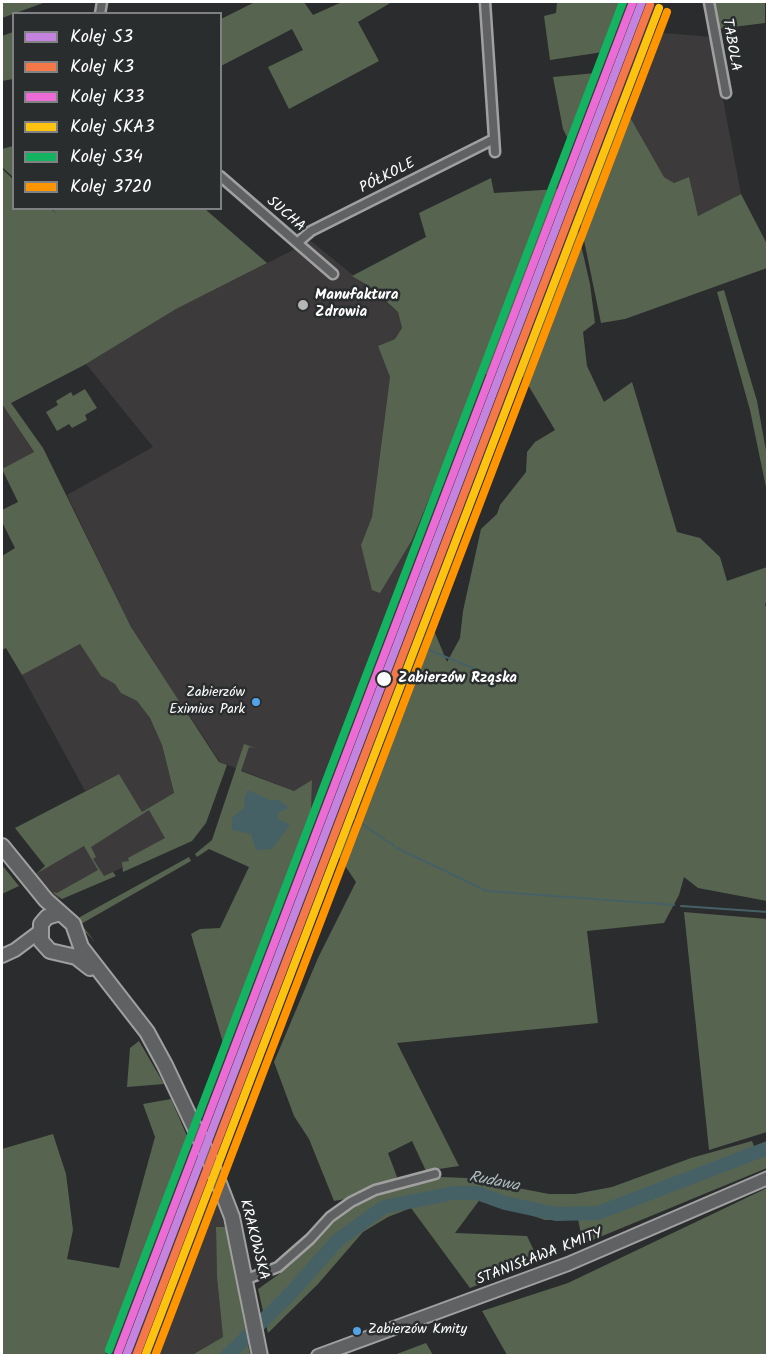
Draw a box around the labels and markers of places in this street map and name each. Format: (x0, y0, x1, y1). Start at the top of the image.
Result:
place label: Manufaktura Zdrowia (315, 287, 398, 322)
marker: Manufaktura Zdrowia (296, 298, 310, 312)
marker: Zabierzów Rząska (375, 670, 393, 688)
place label: Zabierzów Rząska (398, 670, 517, 688)
place label: Zabierzów Eximius Park (169, 686, 245, 718)
marker: Zabierzów Eximius Park (250, 696, 262, 708)
place label: Zabierzów Kmity (368, 1323, 467, 1339)
marker: Zabierzów Kmity (351, 1325, 363, 1337)

